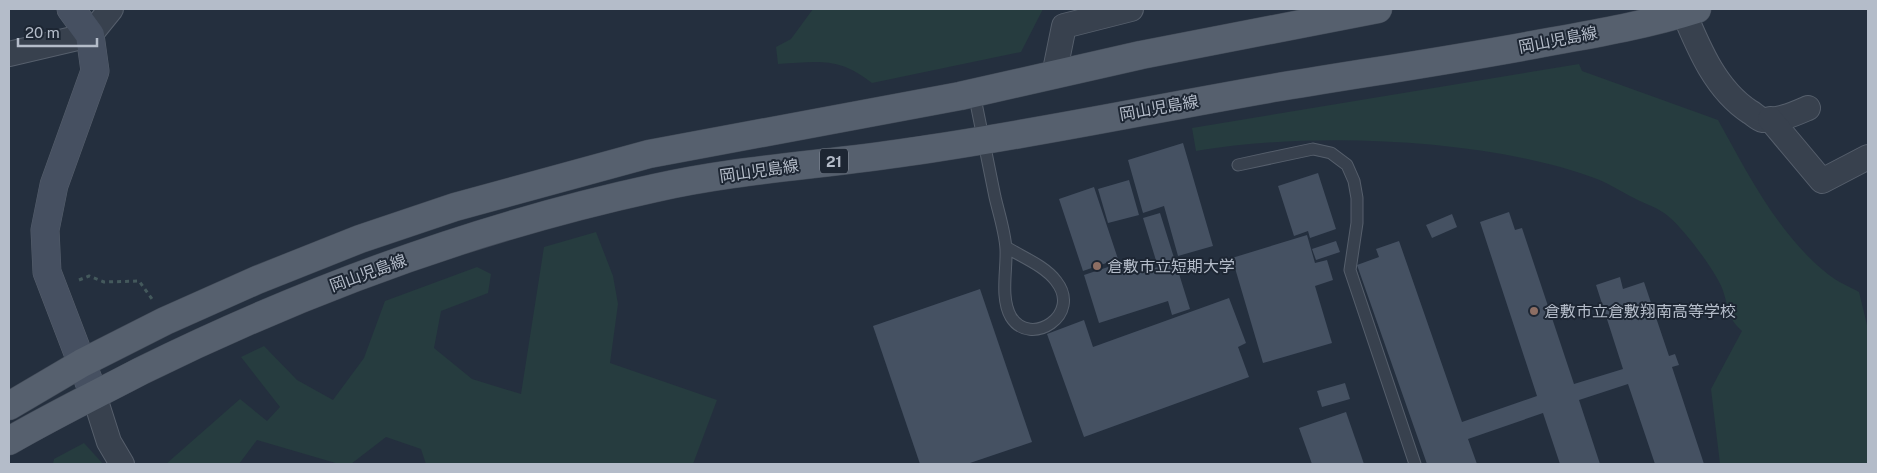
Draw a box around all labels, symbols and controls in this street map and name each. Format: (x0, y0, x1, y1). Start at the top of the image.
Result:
scale bar (18, 15, 96, 47)
street label: 岡山児島線 (1517, 23, 1599, 57)
text: 20 m (25, 24, 60, 41)
street label: 岡山児島線 (1118, 92, 1200, 124)
road number: 21 (820, 148, 848, 174)
street label: 岡山児島線 (718, 156, 800, 186)
street label: 岡山児島線 (327, 250, 409, 296)
place label: 倉敷市立短期大学 (1107, 257, 1235, 276)
marker: 倉敷市立短期大学 (1091, 260, 1103, 272)
place label: 倉敷市立倉敷翔南高等学校 (1544, 302, 1736, 321)
marker: 倉敷市立倉敷翔南高等学校 (1528, 305, 1540, 317)

